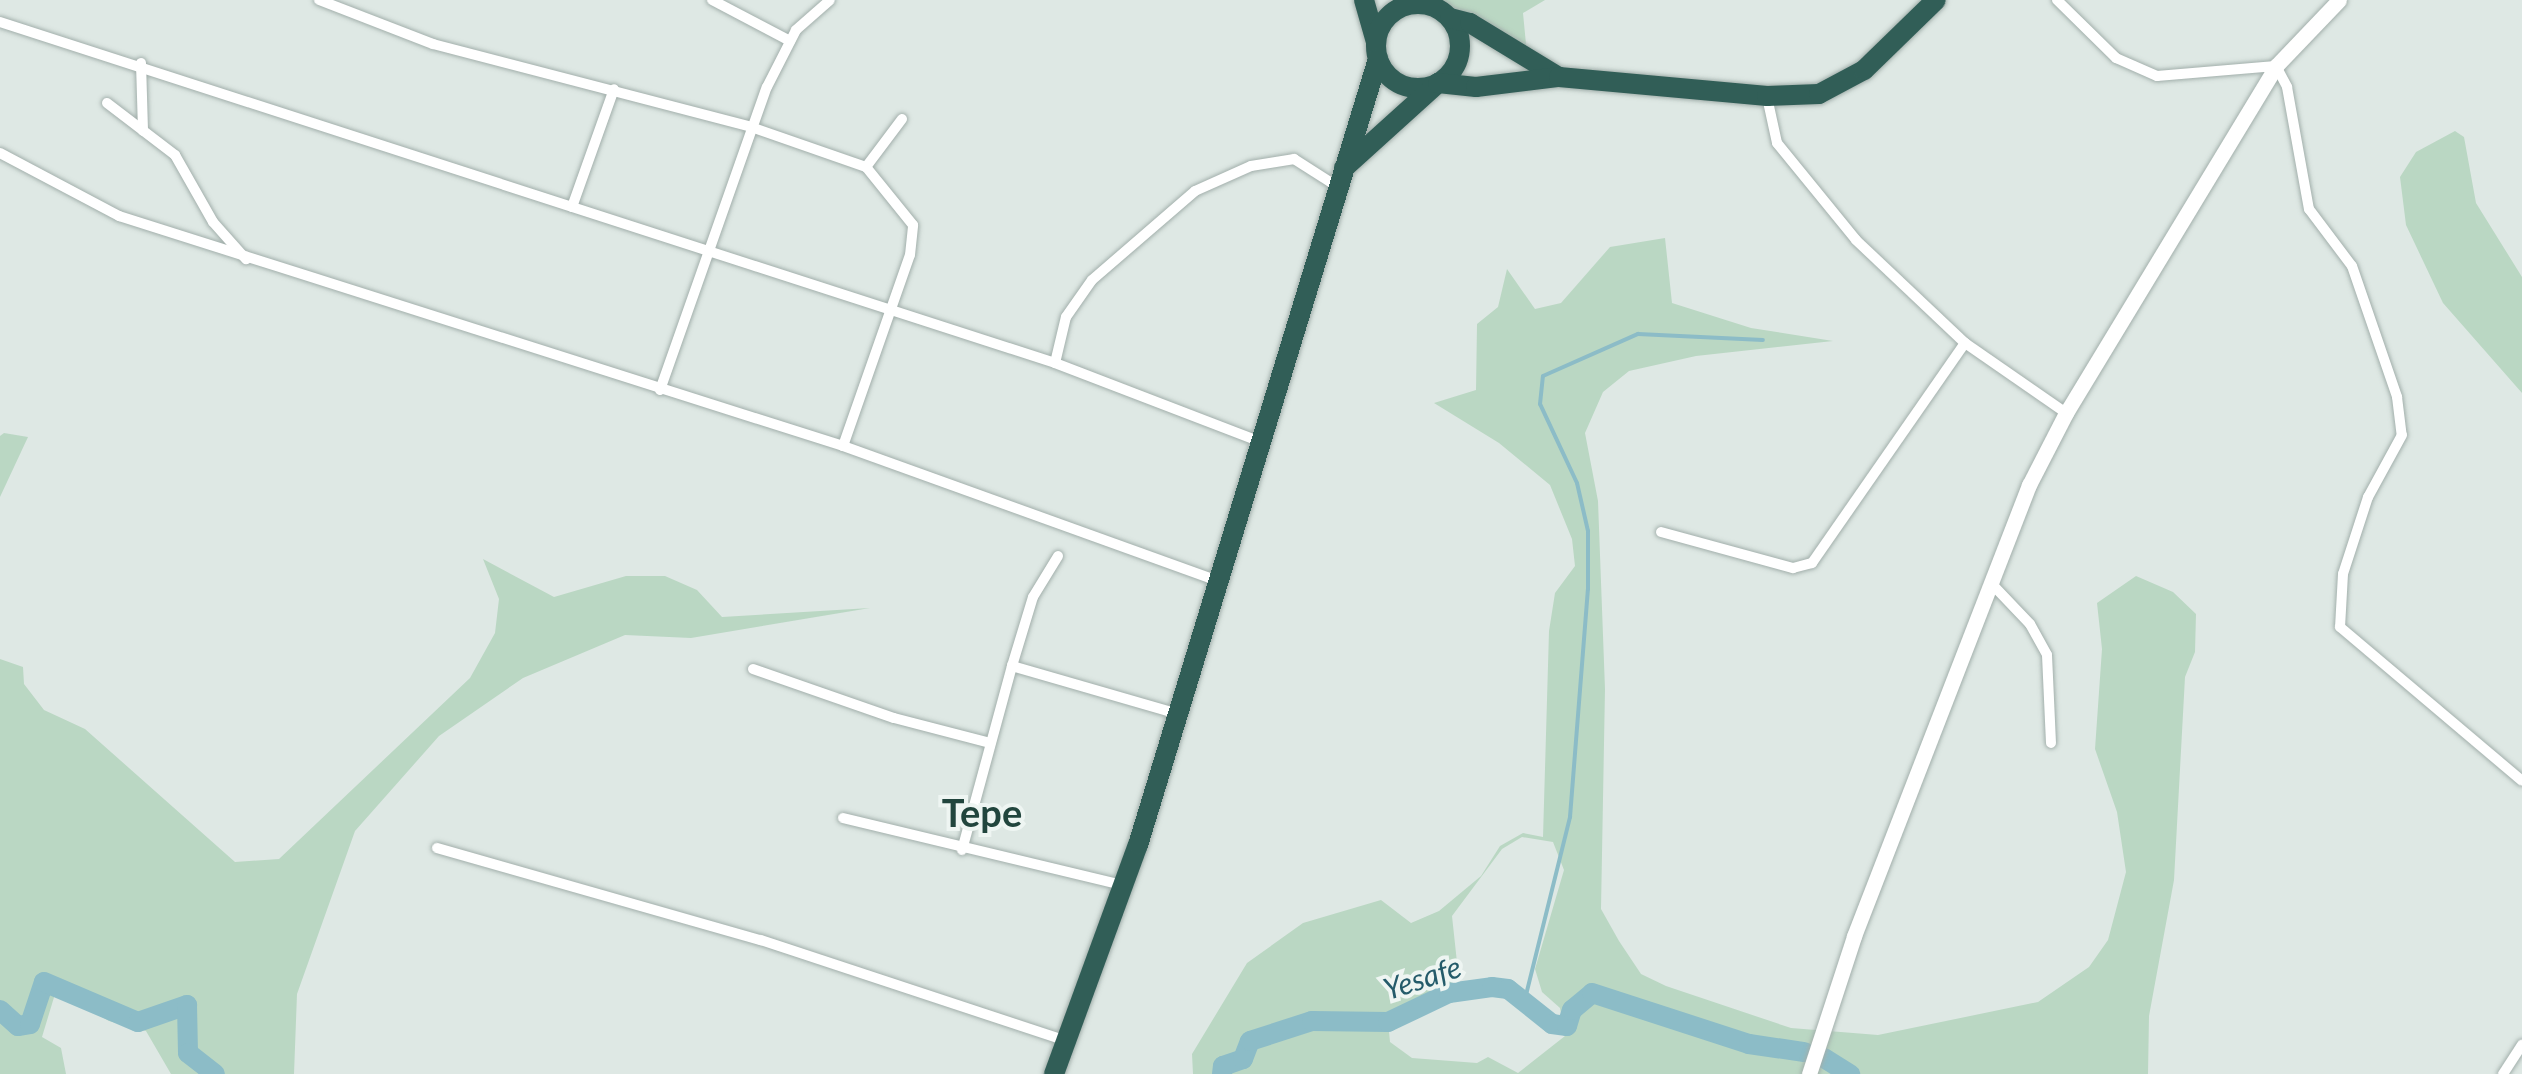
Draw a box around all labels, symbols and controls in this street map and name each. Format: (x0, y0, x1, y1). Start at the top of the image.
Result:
district label: Tepe (942, 790, 1022, 836)
water label: Yesafe (1379, 948, 1465, 1006)

